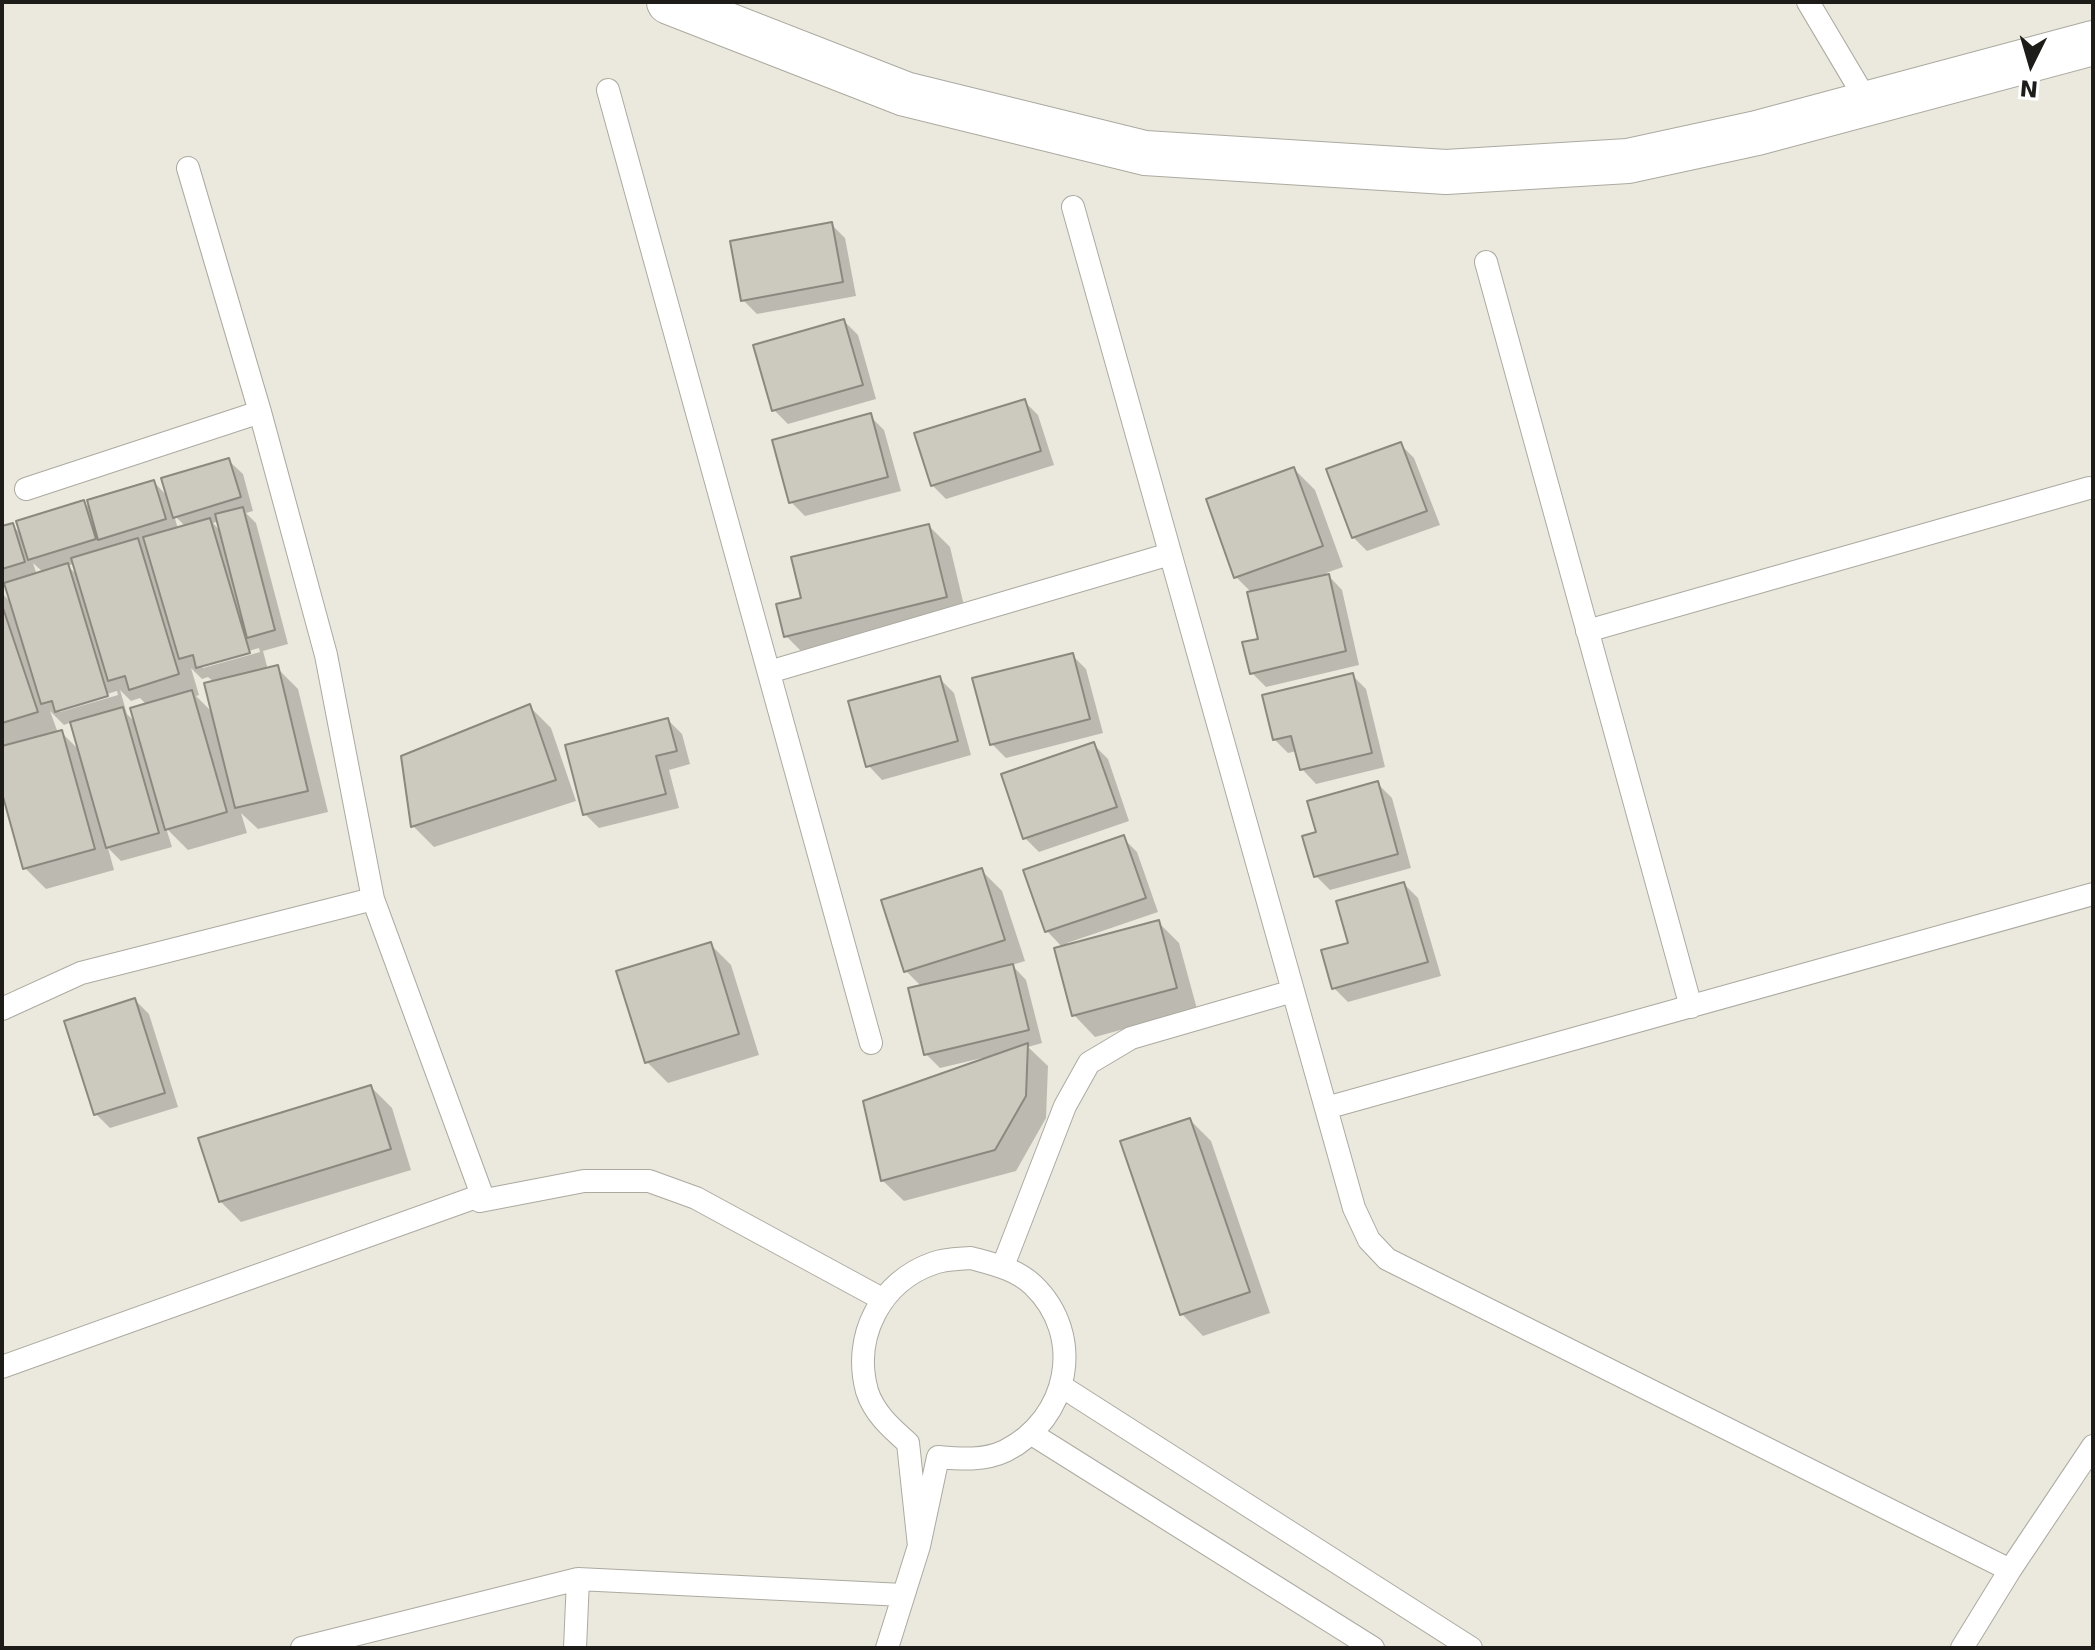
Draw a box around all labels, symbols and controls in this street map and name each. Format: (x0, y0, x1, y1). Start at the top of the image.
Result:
north arrow (1991, 24, 2071, 104)
text: N (2019, 75, 2039, 102)

